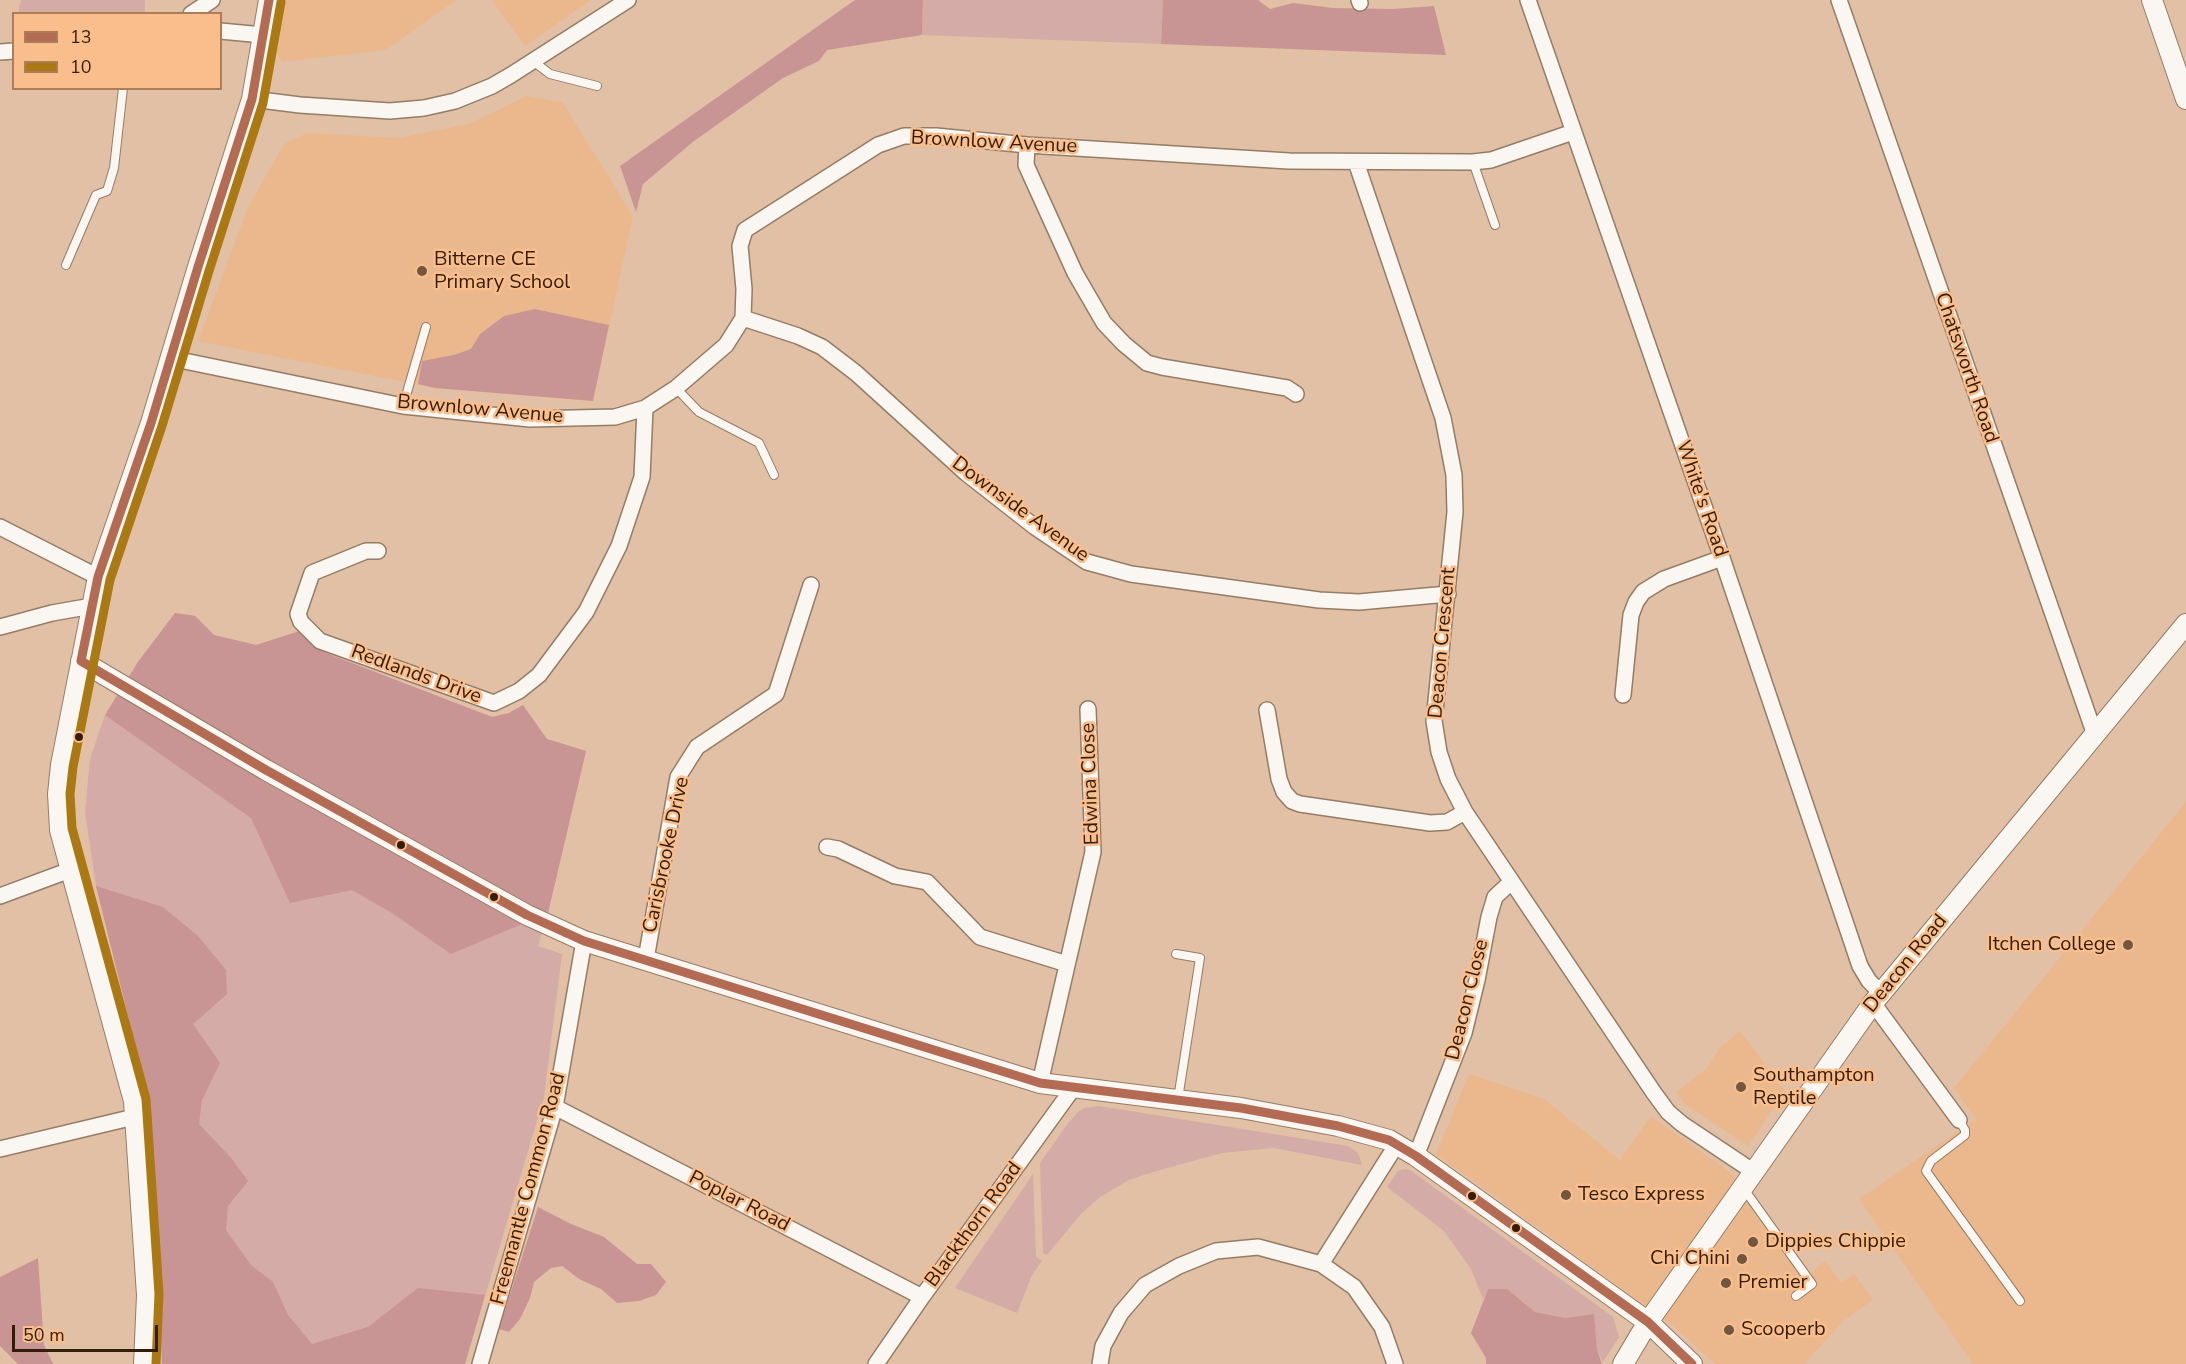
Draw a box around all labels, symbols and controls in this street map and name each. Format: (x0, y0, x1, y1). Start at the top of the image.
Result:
legend (12, 12, 222, 90)
text: 13 (70, 25, 92, 49)
text: 10 (70, 55, 92, 79)
street label: Brownlow Avenue (910, 127, 1078, 159)
place label: Bitterne CE Primary School (434, 248, 570, 295)
marker: Bitterne CE Primary School (415, 264, 429, 278)
street label: Chatsworth Road (1929, 290, 2003, 446)
street label: Brownlow Avenue (396, 391, 564, 429)
street label: White's Road (1670, 438, 1732, 560)
street label: Downside Avenue (947, 452, 1093, 568)
street label: Deacon Crescent (1424, 566, 1462, 720)
street label: Redlands Drive (347, 640, 485, 710)
street label: Edwina Close (1077, 722, 1105, 846)
unlabelled marker (73, 731, 85, 743)
street label: Carisbrooke Drive (639, 775, 695, 935)
unlabelled marker (395, 839, 407, 851)
unlabelled marker (488, 891, 500, 903)
street label: Deacon Road (1859, 910, 1953, 1018)
place label: Itchen College (1988, 933, 2116, 957)
street label: Deacon Close (1441, 937, 1495, 1063)
marker: Itchen College (2121, 938, 2135, 952)
place label: Southampton Reptile (1753, 1064, 1875, 1111)
street label: Freemantle Common Road (486, 1070, 572, 1308)
marker: Southampton Reptile (1734, 1080, 1748, 1094)
street label: Blackthorn Road (921, 1158, 1027, 1292)
street label: Poplar Road (684, 1166, 794, 1238)
place label: Tesco Express (1578, 1183, 1705, 1207)
marker: Tesco Express (1559, 1188, 1573, 1202)
unlabelled marker (1466, 1190, 1478, 1202)
unlabelled marker (1510, 1222, 1522, 1234)
place label: Dippies Chippie (1765, 1230, 1906, 1254)
marker: Dippies Chippie (1746, 1235, 1760, 1249)
place label: Chi Chini (1650, 1247, 1730, 1271)
marker: Chi Chini (1735, 1252, 1749, 1266)
place label: Premier (1738, 1271, 1808, 1295)
marker: Premier (1719, 1276, 1733, 1290)
scale bar (15, 1313, 160, 1351)
place label: Scooperb (1741, 1318, 1826, 1342)
text: 50 m (23, 1323, 65, 1347)
marker: Scooperb (1722, 1323, 1736, 1337)

